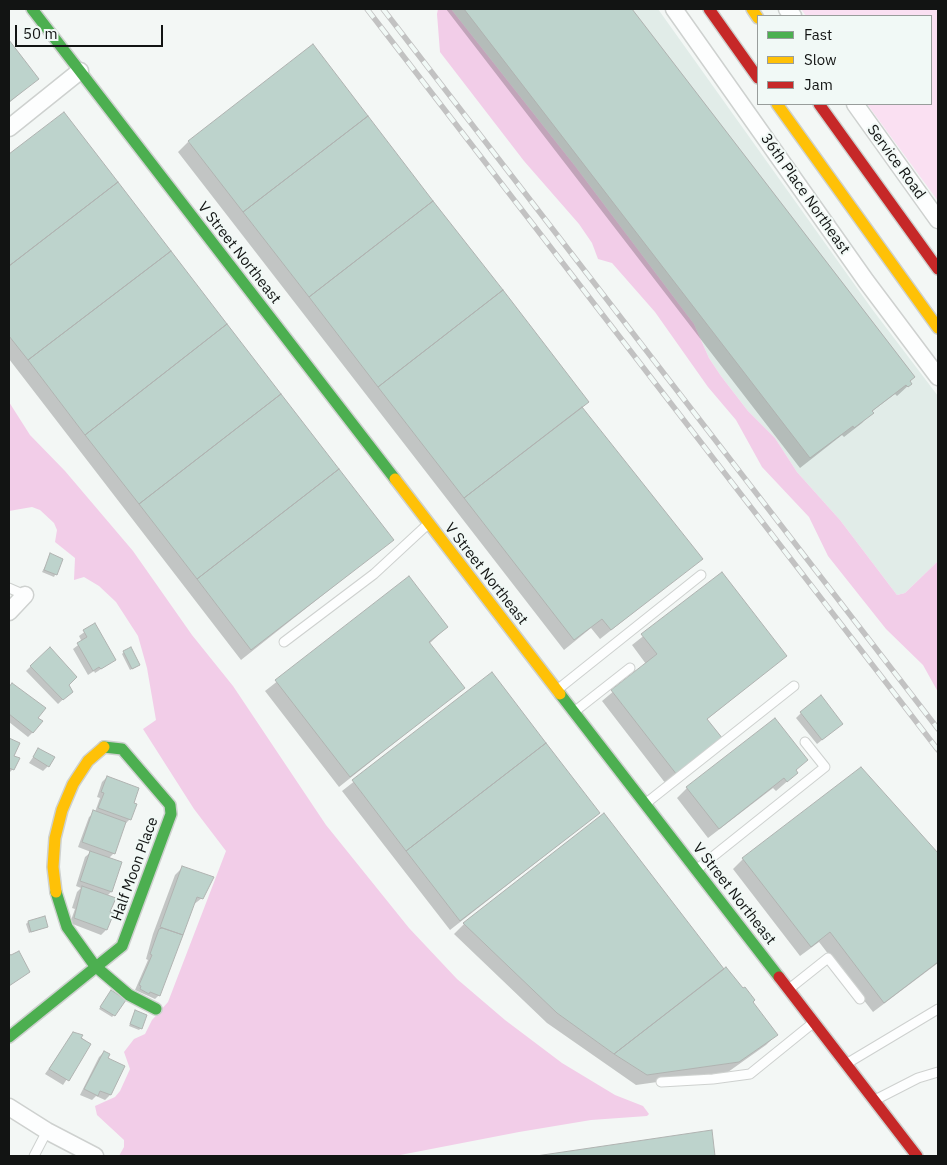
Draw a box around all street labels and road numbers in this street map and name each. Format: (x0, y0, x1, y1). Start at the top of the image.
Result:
street label: Service Road (863, 121, 929, 203)
street label: 36th Place Northeast (757, 130, 853, 258)
street label: V Street Northeast (194, 198, 284, 308)
street label: V Street Northeast (441, 519, 531, 629)
street label: Half Moon Place (108, 815, 162, 923)
street label: V Street Northeast (689, 839, 779, 949)

